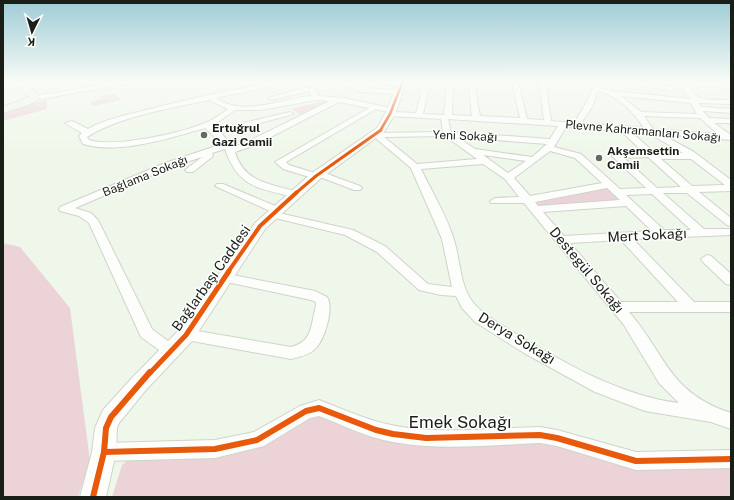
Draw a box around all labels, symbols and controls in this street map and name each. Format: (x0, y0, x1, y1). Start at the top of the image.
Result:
north arrow (12, 12, 52, 52)
text: K (27, 36, 36, 48)
street label: Plevne Kahramanları Sokağı (565, 117, 721, 145)
place label: Ertuğrul Gazi Camii (212, 121, 272, 149)
street label: Yeni Sokağı (432, 128, 498, 144)
marker: Ertuğrul Gazi Camii (199, 130, 209, 140)
place label: Akşemsettin Camii (607, 144, 679, 172)
street label: Bağlama Sokağı (100, 153, 190, 199)
marker: Akşemsettin Camii (594, 153, 604, 163)
street label: Bağlarbaşı Caddesi (168, 222, 254, 334)
street label: Destegül Sokağı (547, 224, 627, 316)
street label: Mert Sokağı (607, 225, 687, 245)
street label: Derya Sokağı (476, 309, 558, 367)
street label: Emek Sokağı (409, 412, 511, 432)

